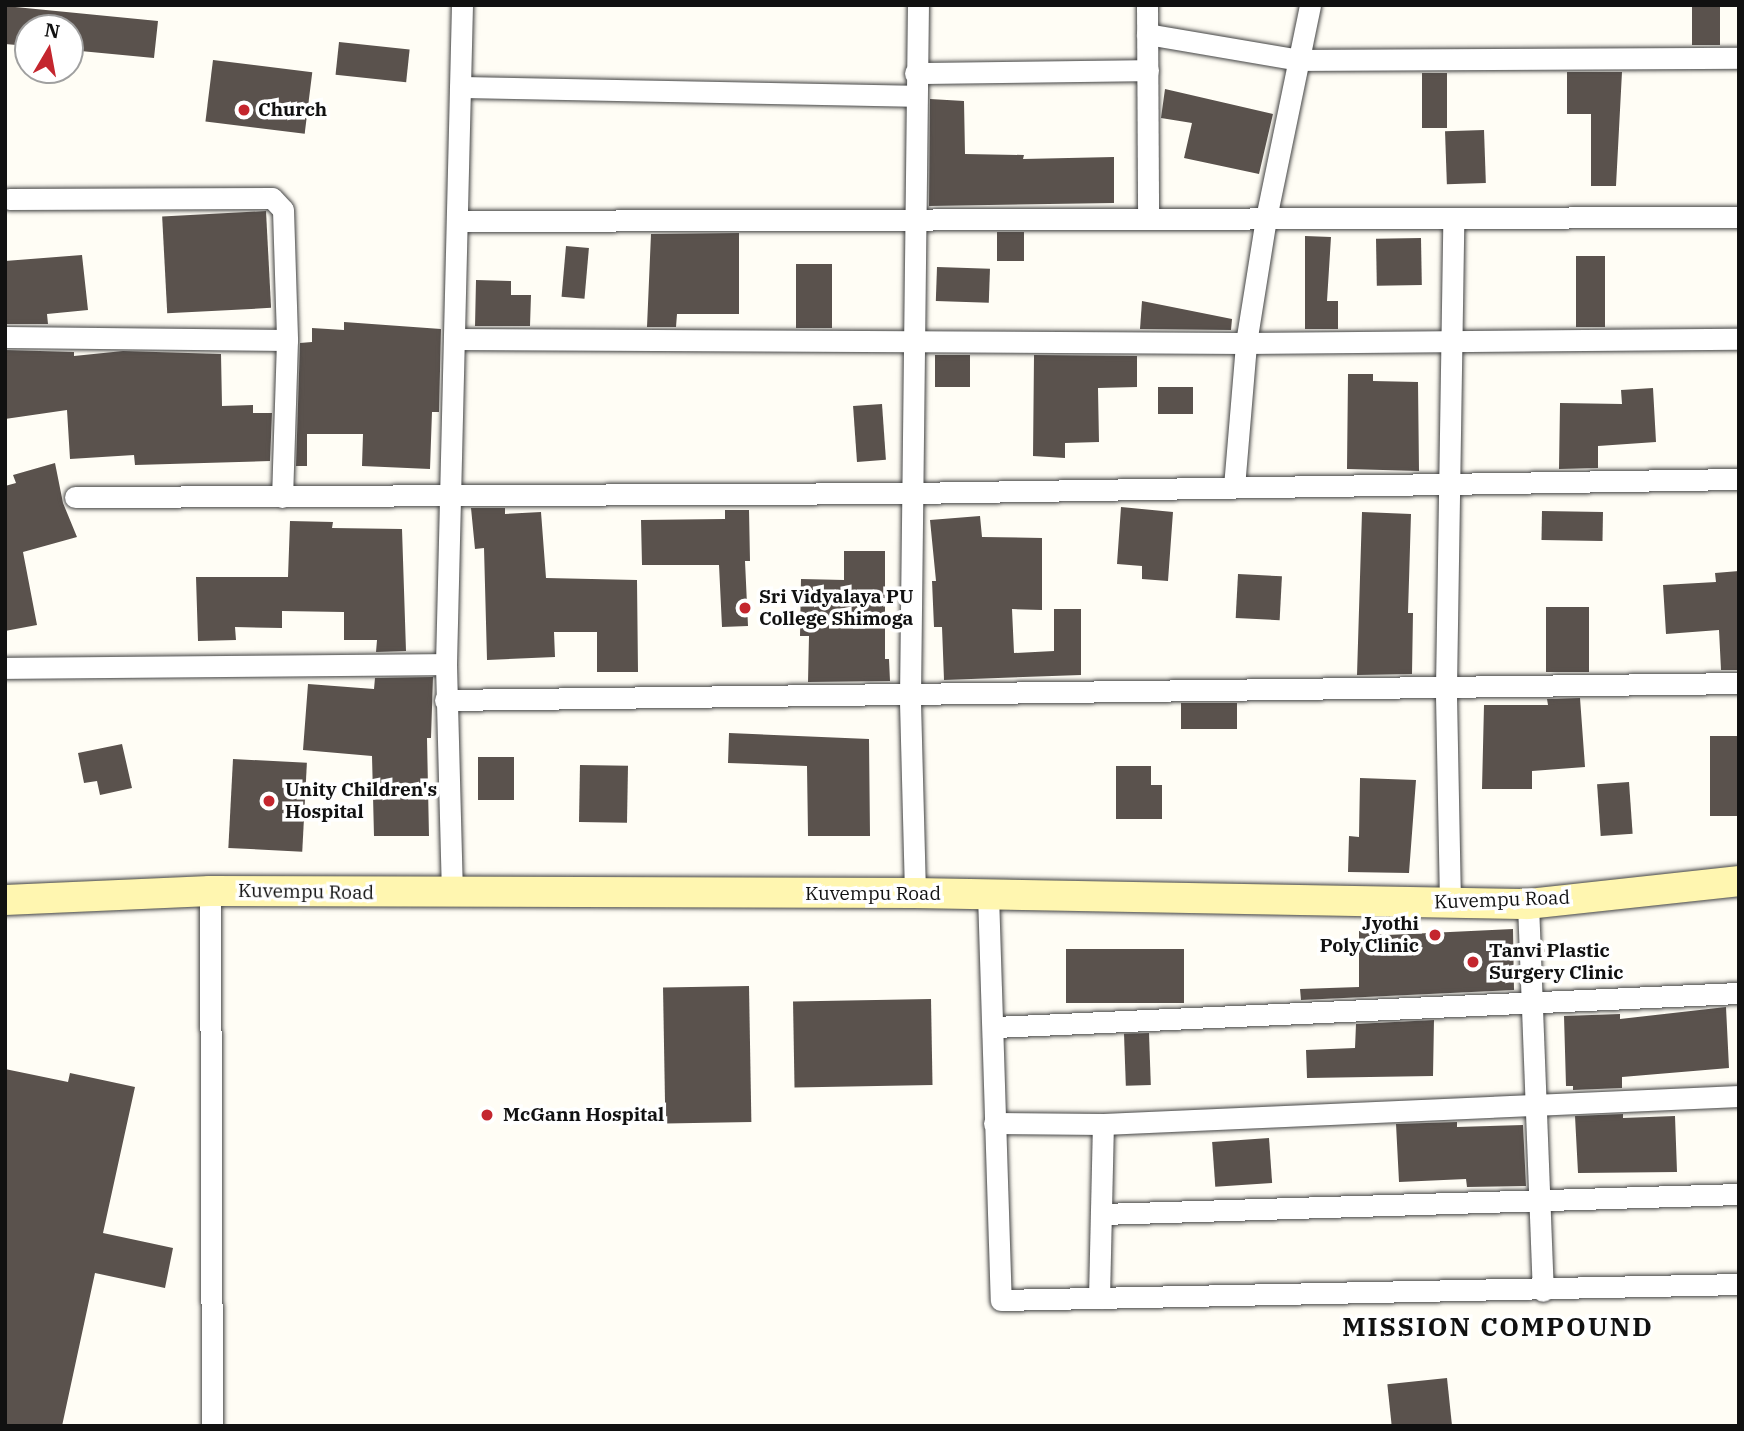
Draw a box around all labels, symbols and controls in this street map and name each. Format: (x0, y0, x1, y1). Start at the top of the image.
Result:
north arrow (14, 14, 84, 84)
text: N (43, 17, 62, 43)
place label: Church (258, 99, 327, 121)
marker: Church (236, 102, 252, 118)
place label: Sri Vidyalaya PU College Shimoga (759, 586, 914, 630)
marker: Sri Vidyalaya PU College Shimoga (737, 600, 753, 616)
place label: Unity Children's Hospital (285, 779, 437, 823)
marker: Unity Children's Hospital (259, 791, 279, 811)
street label: Kuvempu Road (238, 879, 374, 905)
street label: Kuvempu Road (805, 883, 941, 905)
street label: Kuvempu Road (1434, 886, 1570, 914)
place label: Jyothi Poly Clinic (1320, 913, 1419, 957)
marker: Jyothi Poly Clinic (1425, 925, 1445, 945)
place label: Tanvi Plastic Surgery Clinic (1489, 940, 1623, 984)
marker: Tanvi Plastic Surgery Clinic (1463, 952, 1483, 972)
place label: McGann Hospital (503, 1104, 664, 1126)
marker: McGann Hospital (477, 1105, 497, 1125)
district label: MISSION COMPOUND (1344, 1311, 1652, 1343)

